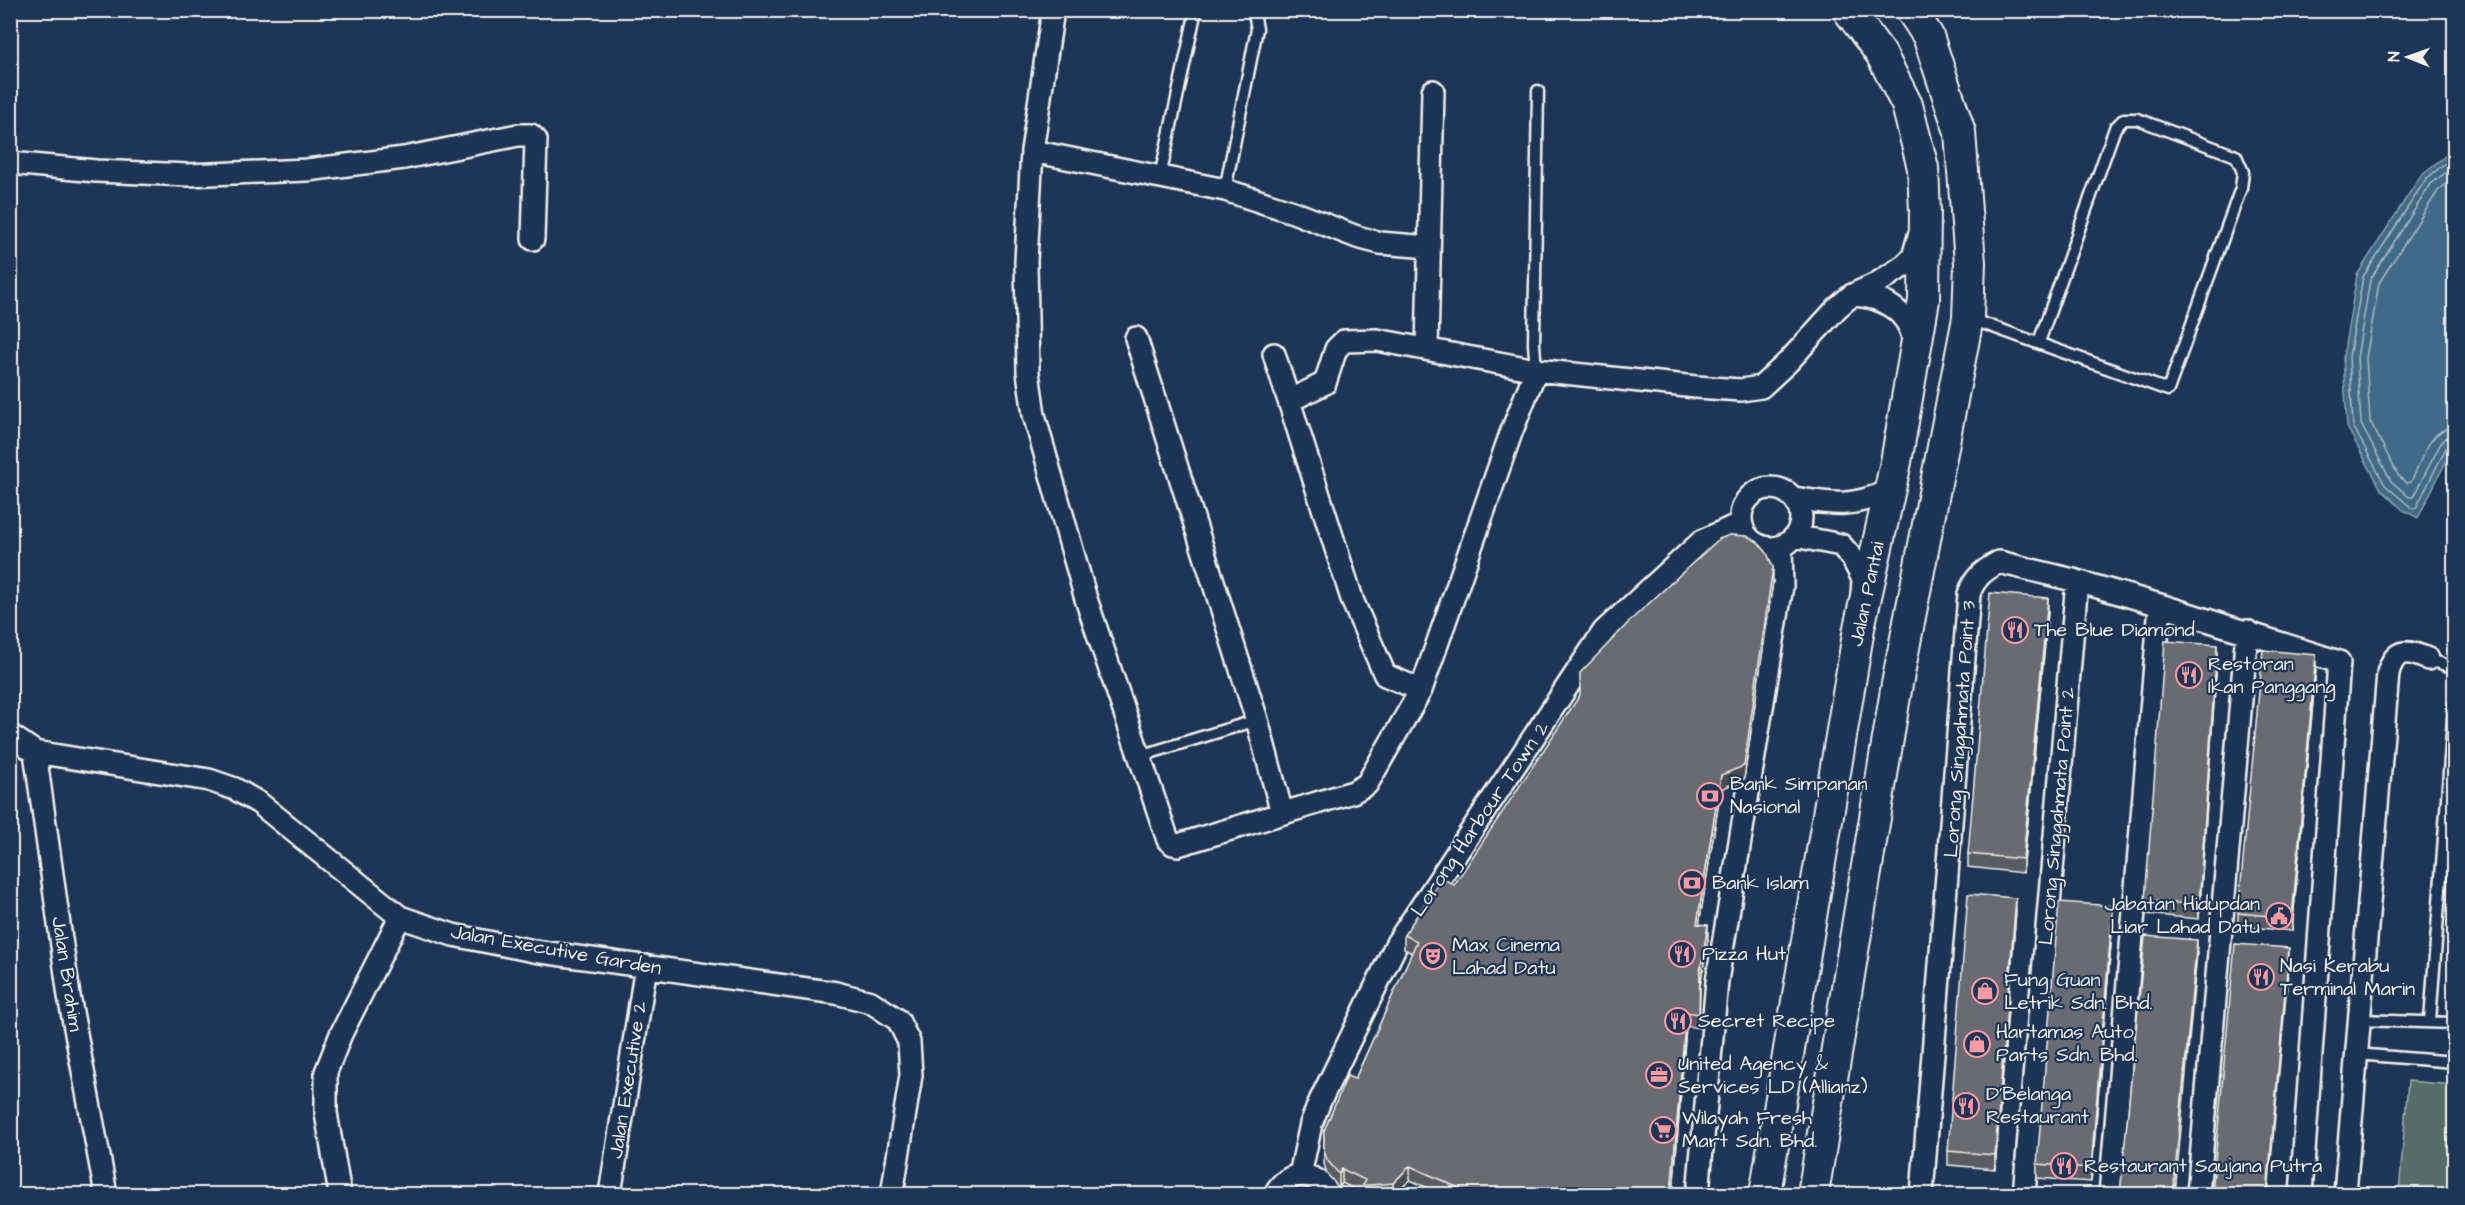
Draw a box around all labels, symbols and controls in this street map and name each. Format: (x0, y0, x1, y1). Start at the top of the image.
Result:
north arrow (2378, 27, 2438, 87)
text: N (2383, 52, 2405, 62)
street label: Jalan Pantai (1842, 539, 1892, 649)
street label: Lorong Singgahmata Point 3 (1937, 600, 1984, 859)
restaurant icon: The Blue Diamond (2000, 615, 2030, 645)
place label: The Blue Diamond (2034, 616, 2195, 644)
place label: Restoran Ikan Panggang (2208, 650, 2336, 702)
restaurant icon: Restoran Ikan Panggang (2174, 660, 2204, 690)
street label: Lorong Singgahmata Point 2 (2032, 685, 2083, 946)
street label: Lorong Harbour Town 2 (1404, 715, 1557, 923)
place label: Bank Simpanan Nasional (1730, 770, 1868, 821)
bank icon: Bank Simpanan Nasional (1695, 781, 1725, 811)
bank icon: Bank Islam (1677, 868, 1707, 898)
place label: Bank Islam (1712, 869, 1809, 897)
place label: Jabatan Hidupdan Liar Lahad Datu (2104, 890, 2260, 941)
public building icon: Jabatan Hidupdan Liar Lahad Datu (2264, 901, 2294, 931)
street label: Jalan Brahim (44, 915, 90, 1034)
street label: Jalan Executive Garden (448, 918, 664, 982)
place label: Max Cinema Lahad Datu (1452, 931, 1560, 982)
restaurant icon: Pizza Hut (1667, 939, 1697, 969)
place label: Pizza Hut (1702, 940, 1786, 968)
theatre icon: Max Cinema Lahad Datu (1418, 941, 1448, 971)
place label: Nasi Kerabu Terminal Marin (2280, 952, 2415, 1003)
restaurant icon: Nasi Kerabu Terminal Marin (2246, 962, 2276, 992)
place label: Fung Guan Letrik Sdn. Bhd. (2004, 966, 2152, 1017)
shop icon: Fung Guan Letrik Sdn. Bhd. (1970, 976, 2000, 1006)
street label: Jalan Executive 2 (602, 999, 654, 1161)
restaurant icon: Secret Recipe (1663, 1006, 1693, 1036)
place label: Secret Recipe (1698, 1007, 1835, 1035)
place label: Hartamas Auto Parts Sdn. Bhd. (1996, 1018, 2137, 1069)
shop icon: Hartamas Auto Parts Sdn. Bhd. (1962, 1029, 1992, 1059)
place label: United Agency & Services LD (Allianz) (1678, 1050, 1868, 1101)
office icon: United Agency & Services LD (Allianz) (1644, 1060, 1674, 1090)
place label: D'Belanga Restaurant (1986, 1080, 2089, 1131)
restaurant icon: D'Belanga Restaurant (1951, 1091, 1981, 1121)
place label: Wilayah Fresh Mart Sdn. Bhd. (1682, 1104, 1817, 1155)
supermarket icon: Wilayah Fresh Mart Sdn. Bhd. (1648, 1115, 1678, 1145)
restaurant icon: Restaurant Saujana Putra (2049, 1151, 2079, 1181)
place label: Restaurant Saujana Putra (2084, 1152, 2322, 1180)

